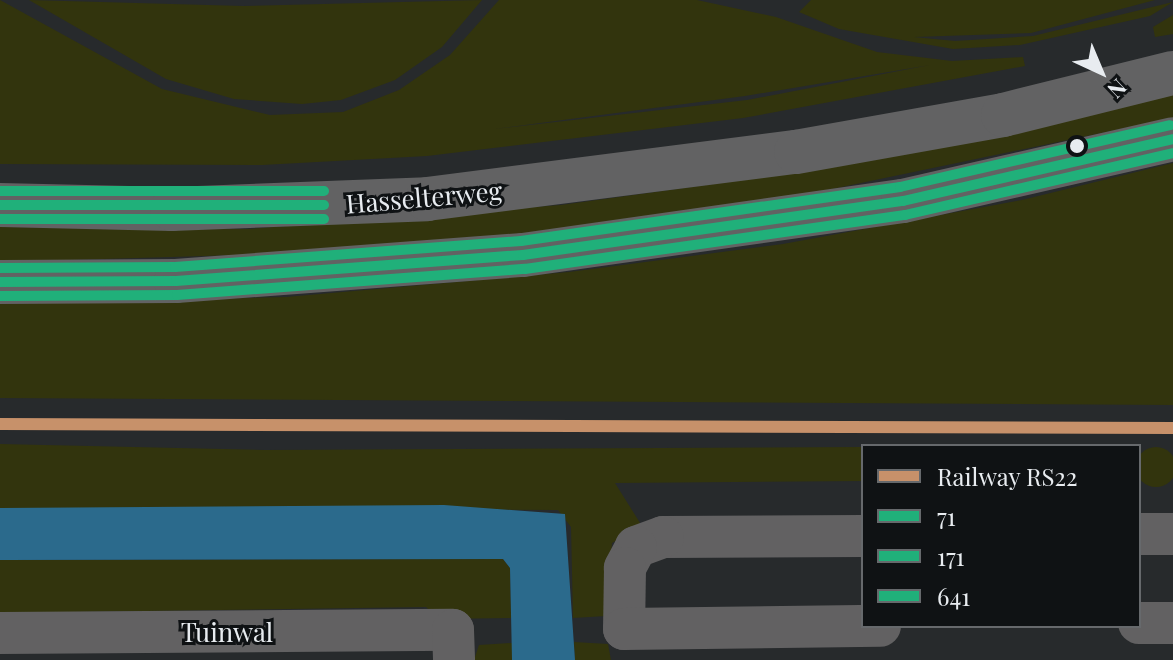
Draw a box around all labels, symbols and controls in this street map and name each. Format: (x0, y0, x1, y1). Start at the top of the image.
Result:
north arrow (1061, 32, 1141, 112)
text: N (1102, 73, 1134, 106)
unlabelled marker (1069, 138, 1085, 154)
street label: Hasselterweg (344, 175, 504, 219)
legend (861, 444, 1141, 628)
text: Railway RS22 (937, 460, 1078, 492)
text: 71 (937, 500, 956, 532)
text: 171 (937, 540, 965, 572)
text: 641 (937, 580, 970, 612)
street label: Tuinwal (181, 616, 273, 648)

